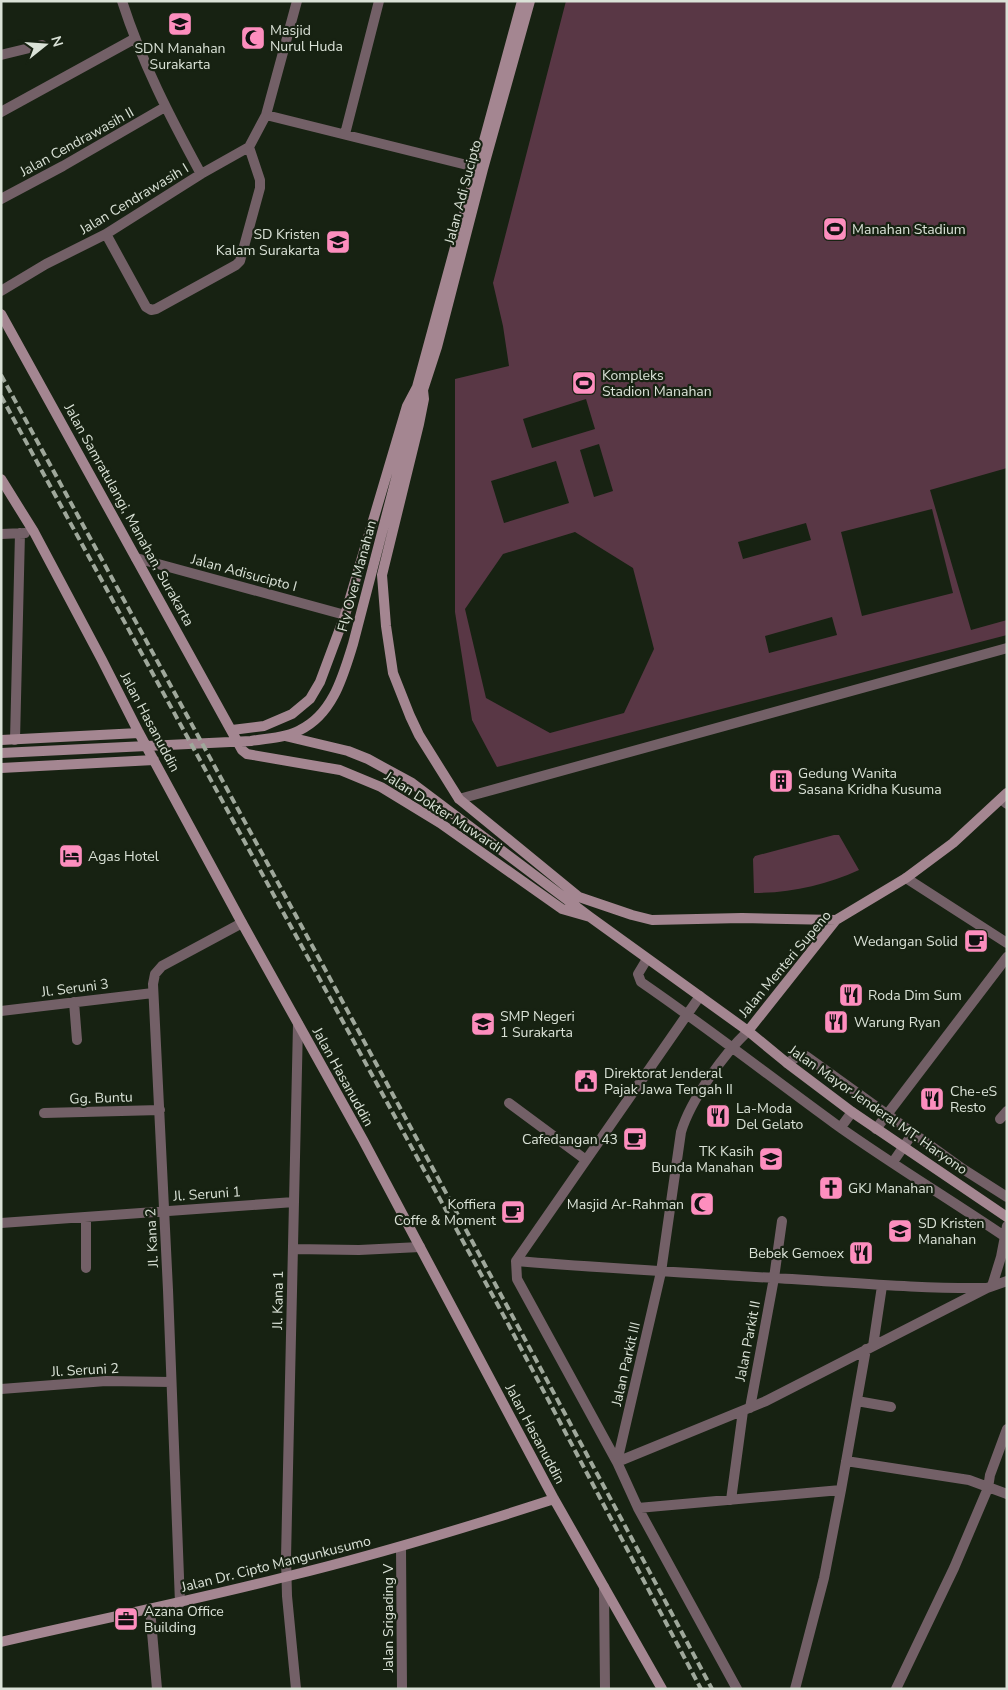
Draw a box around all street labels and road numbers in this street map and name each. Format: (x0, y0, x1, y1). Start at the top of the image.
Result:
street label: Jalan Cendrawasih II (16, 103, 137, 182)
street label: Jalan Adi Sucipto (440, 138, 486, 247)
street label: Jalan Cendrawasih I (75, 159, 192, 240)
street label: Jalan Samratulangi, Manahan, Surakarta (59, 399, 198, 630)
street label: Fly Over Manahan (333, 518, 381, 634)
street label: Jalan Adisucipto I (188, 549, 299, 596)
street label: Jalan Hasanuddin (115, 668, 184, 775)
street label: Jalan Dokter Muwardi (380, 766, 505, 857)
street label: Jalan Menteri Supeno (734, 906, 836, 1022)
street label: Jl. Seruni 3 (39, 974, 110, 1002)
street label: Jalan Hasanuddin (307, 1023, 378, 1130)
street label: Jalan Mayor Jenderal MT. Haryono (784, 1040, 971, 1179)
street label: Gg. Buntu (69, 1087, 133, 1109)
street label: Jl. Seruni 1 (172, 1182, 241, 1206)
street label: Jl. Kana 2 (141, 1208, 163, 1269)
street label: Jl. Kana 1 (268, 1270, 288, 1331)
street label: Jalan Parkit II (731, 1299, 765, 1384)
street label: Jalan Parkit III (607, 1320, 645, 1409)
street label: Jl. Seruni 2 (50, 1359, 119, 1381)
street label: Jalan Hasanuddin (500, 1380, 569, 1487)
street label: Jalan Dr. Cipto Mangunkusumo (178, 1531, 373, 1597)
street label: Jalan Srigading V (379, 1563, 398, 1673)

